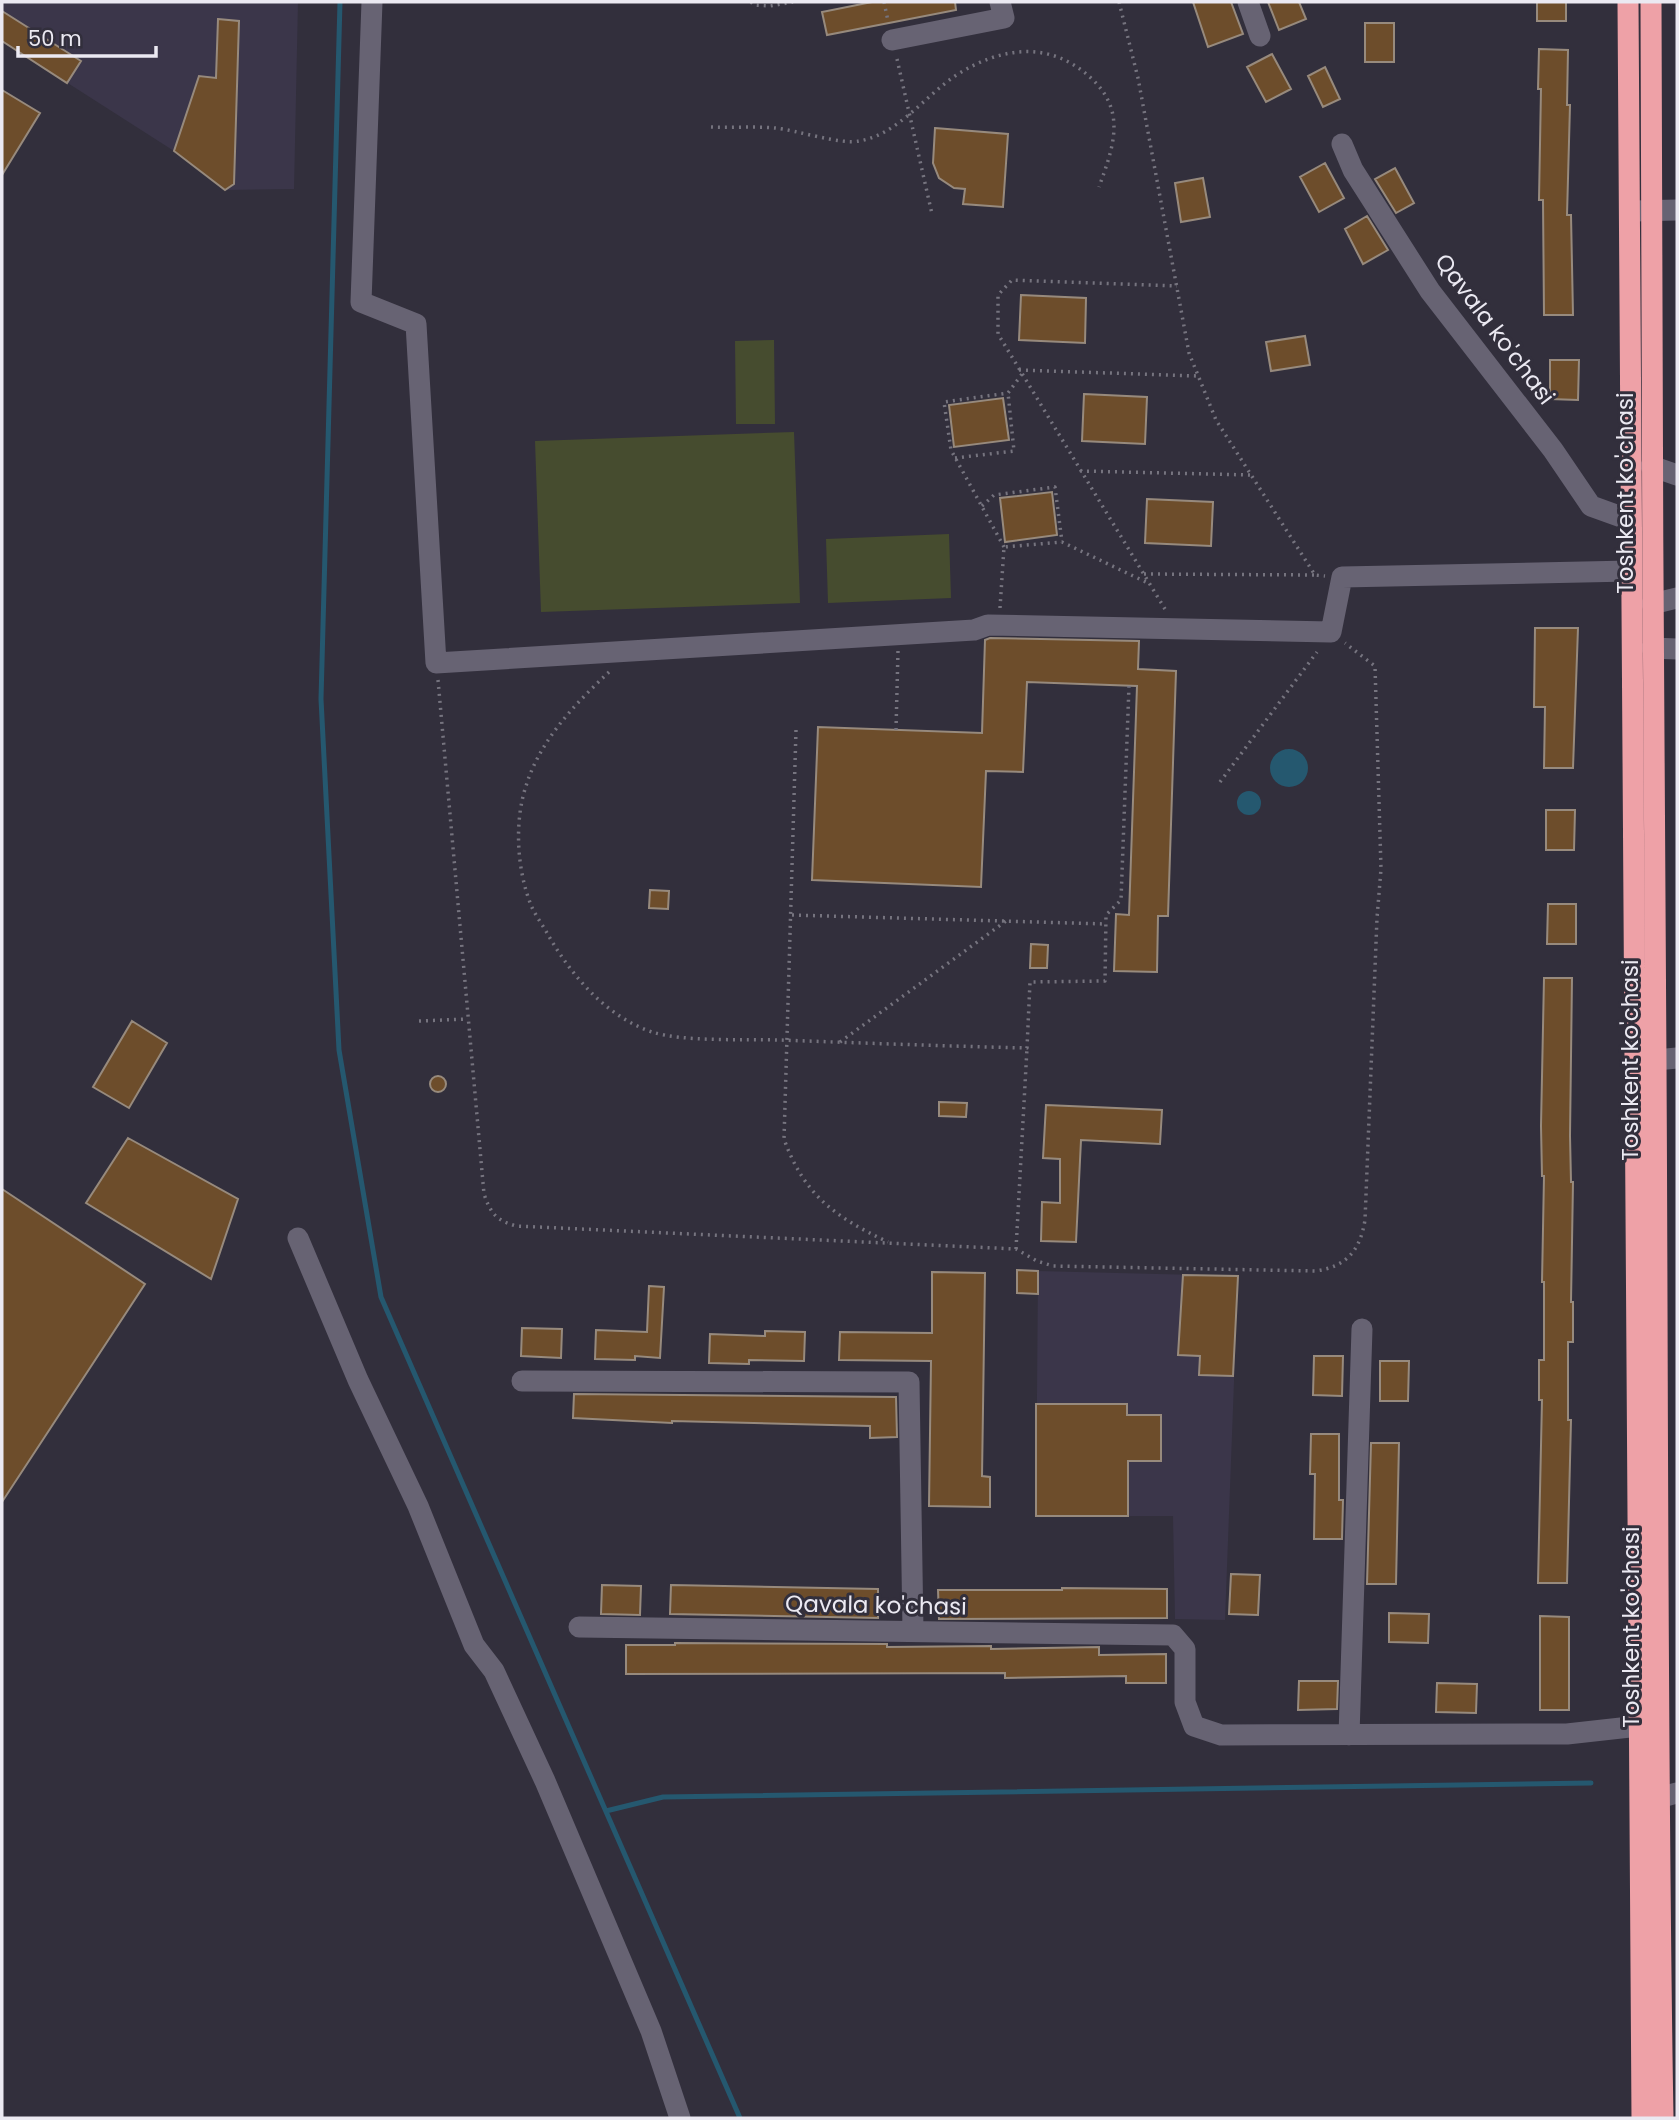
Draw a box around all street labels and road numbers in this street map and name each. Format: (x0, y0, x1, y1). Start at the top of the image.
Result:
street label: Qavala ko'chasi (1428, 247, 1562, 411)
street label: Toshkent ko'chasi (1609, 392, 1641, 594)
street label: Toshkent ko'chasi (1614, 959, 1646, 1161)
street label: Toshkent ko'chasi (1615, 1526, 1647, 1728)
street label: Qavala ko'chasi (785, 1587, 967, 1623)

